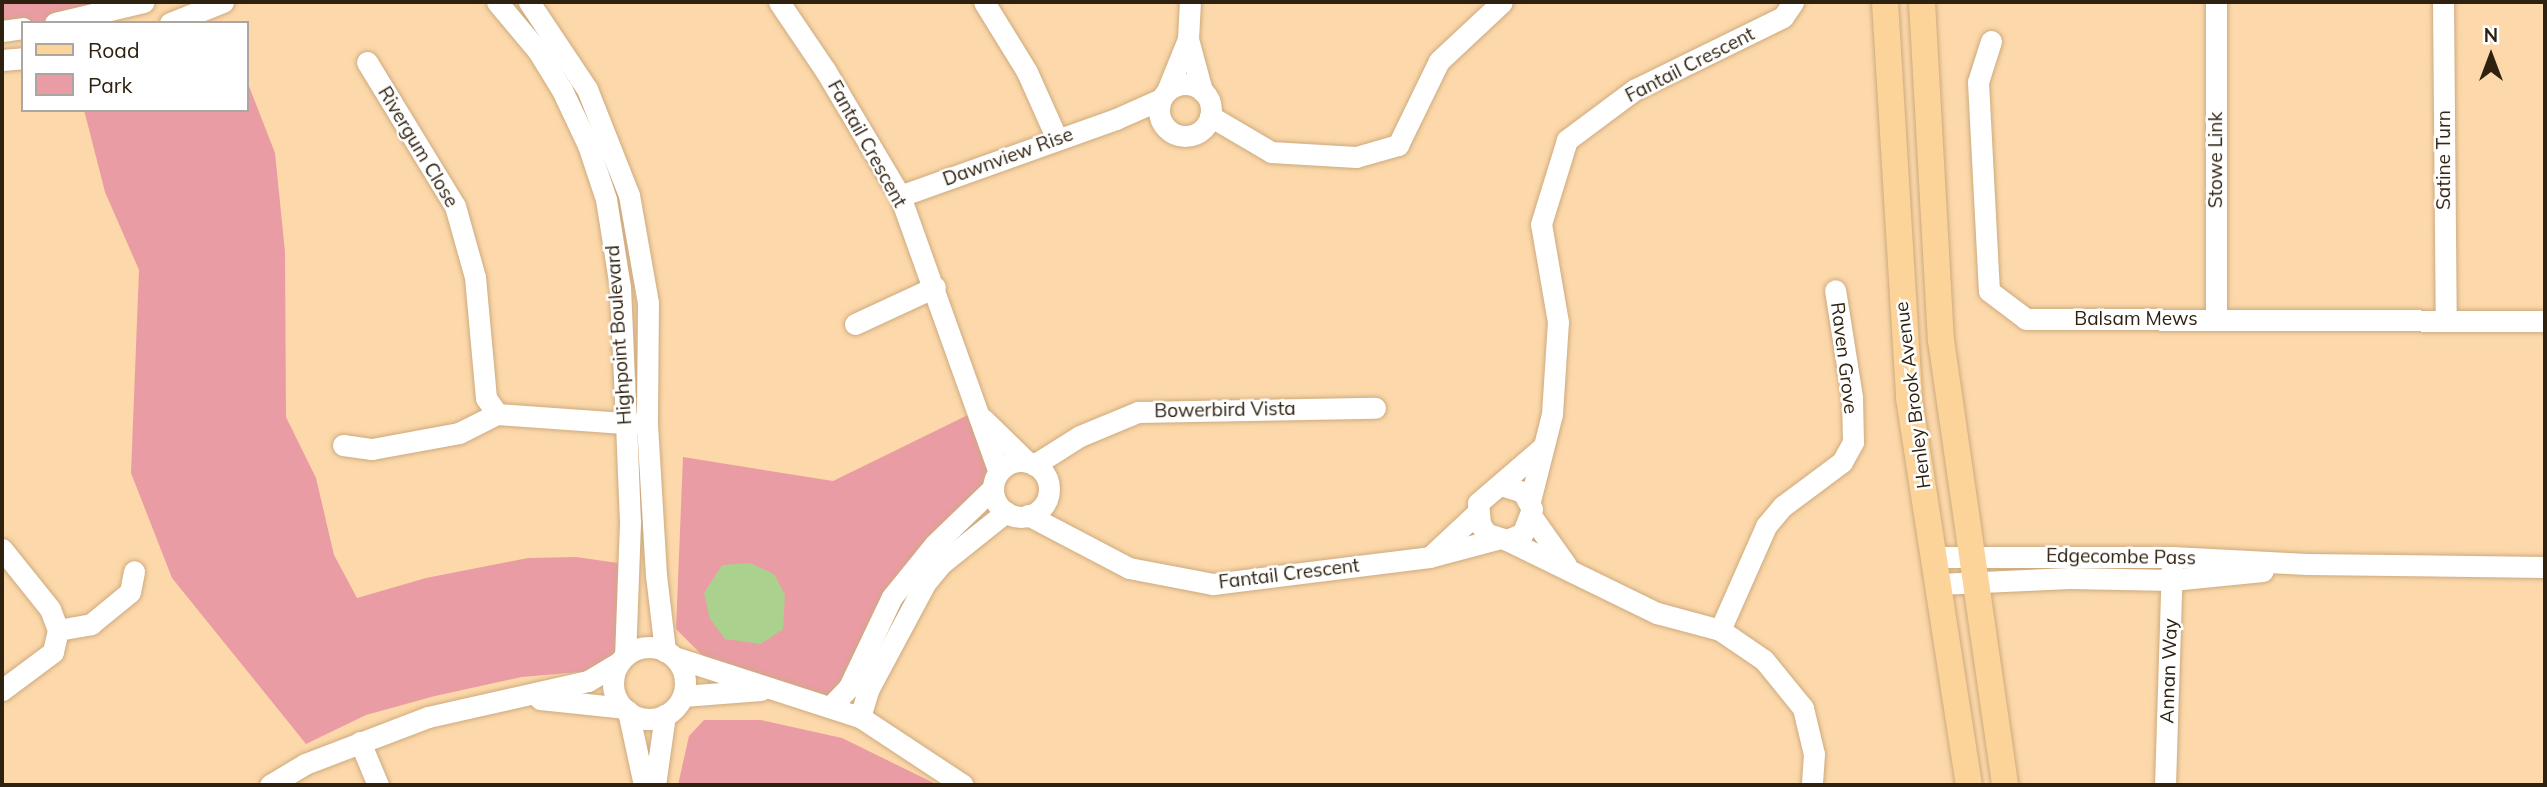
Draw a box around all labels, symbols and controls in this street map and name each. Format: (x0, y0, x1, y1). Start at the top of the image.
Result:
legend (21, 21, 248, 112)
north arrow (2456, 21, 2526, 91)
street label: Fantail Crescent (1622, 23, 1758, 107)
text: N (2484, 23, 2498, 47)
text: Road (88, 37, 139, 63)
text: Park (88, 72, 132, 98)
street label: Fantail Crescent (823, 76, 911, 212)
street label: Rivergum Close (373, 82, 463, 212)
street label: Satine Turn (2433, 110, 2455, 210)
street label: Stowe Link (2205, 112, 2227, 208)
street label: Dawnview Rise (940, 123, 1076, 191)
street label: Highpoint Boulevard (601, 244, 637, 426)
street label: Henley Brook Avenue (1890, 300, 1936, 490)
street label: Raven Grove (1826, 301, 1862, 415)
street label: Balsam Mews (2074, 308, 2198, 330)
street label: Bowerbird Vista (1154, 397, 1296, 423)
street label: Edgecombe Pass (2046, 544, 2196, 570)
street label: Fantail Crescent (1217, 554, 1361, 594)
street label: Annan Way (2156, 618, 2182, 724)

